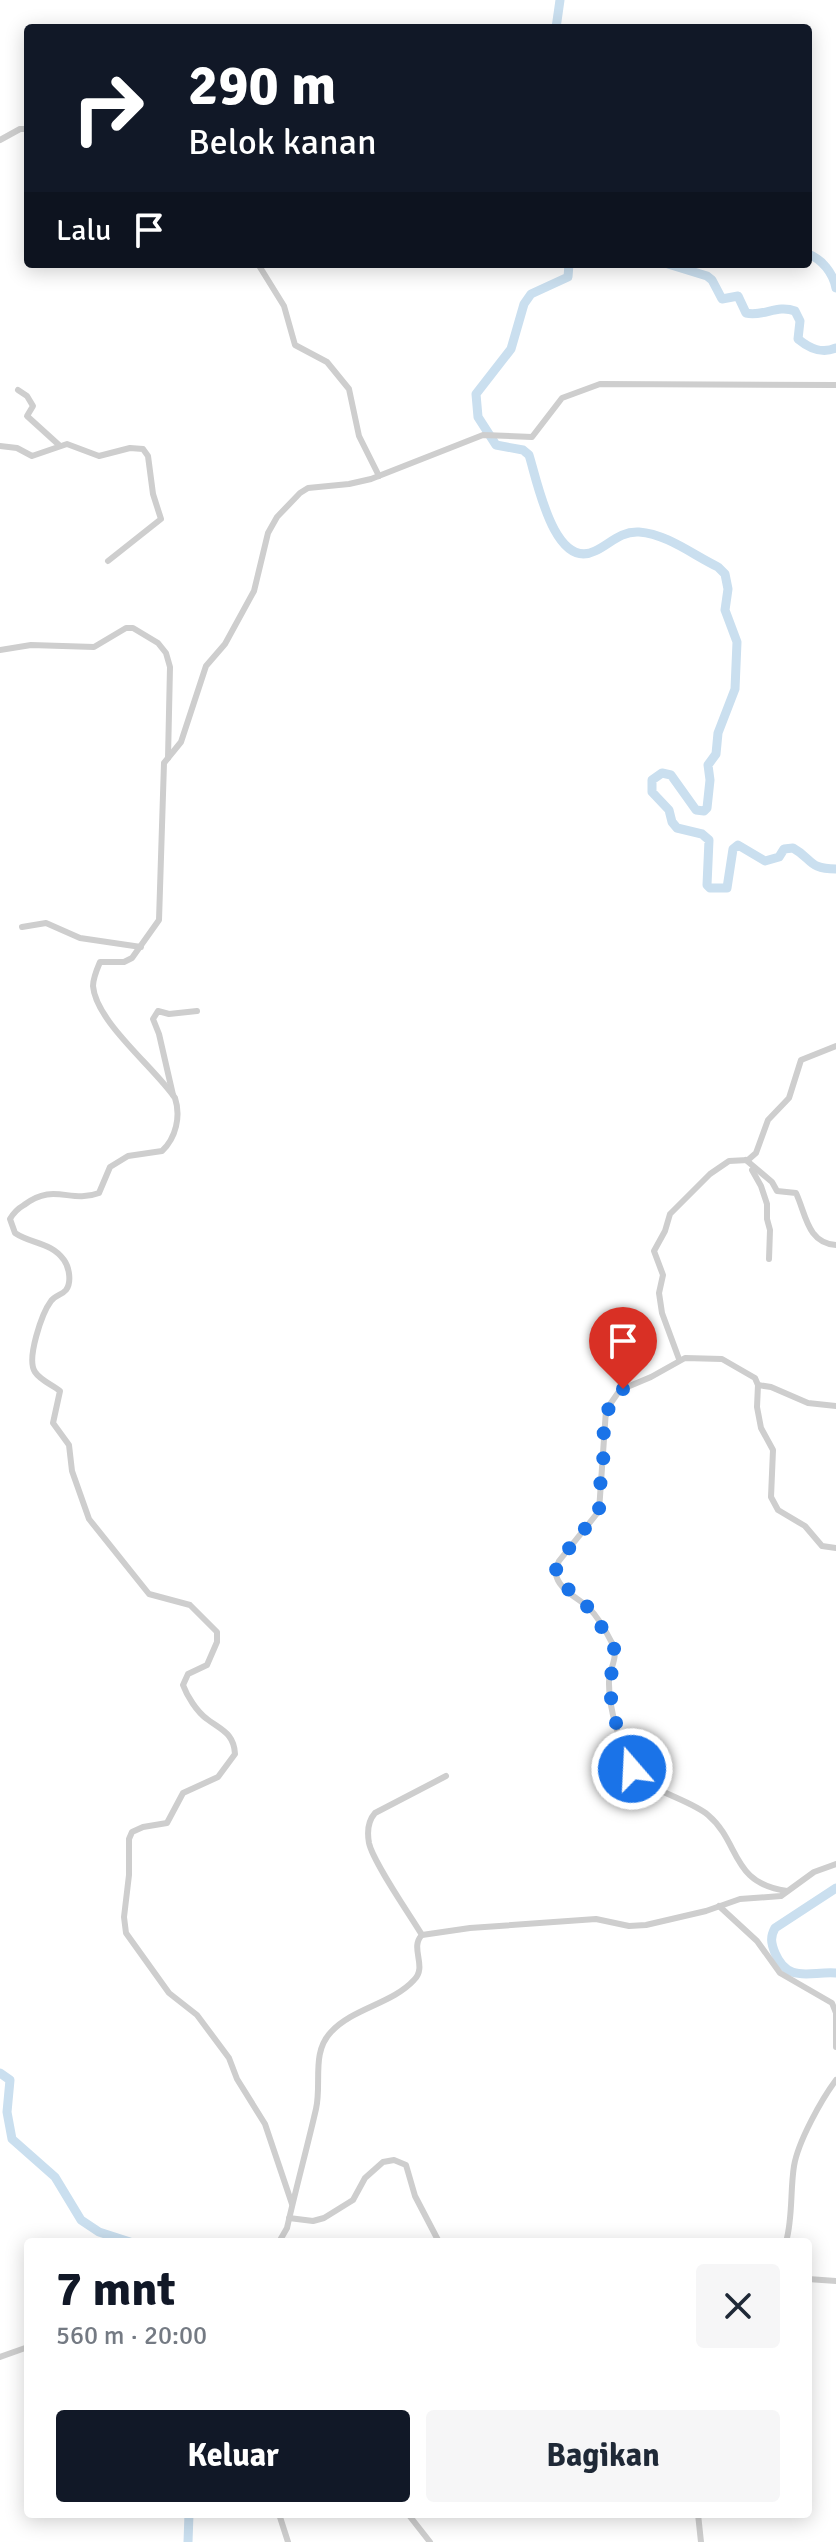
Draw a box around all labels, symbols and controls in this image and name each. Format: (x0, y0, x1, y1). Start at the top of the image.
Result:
text: 290 m (188, 51, 336, 120)
icon: right (56, 56, 160, 160)
text: Belok kanan (188, 120, 377, 165)
icon: arrive (127, 208, 171, 252)
text: Lalu (56, 212, 111, 249)
pin (589, 1307, 657, 1389)
icon: arrive (601, 1319, 645, 1363)
position arrow (590, 1727, 674, 1811)
text: 7 mnt (56, 2260, 176, 2319)
button: close (696, 2264, 780, 2348)
text: 560 m · 20:00 (56, 2320, 207, 2352)
button: Keluar (56, 2410, 410, 2502)
button: Bagikan (426, 2410, 780, 2502)

